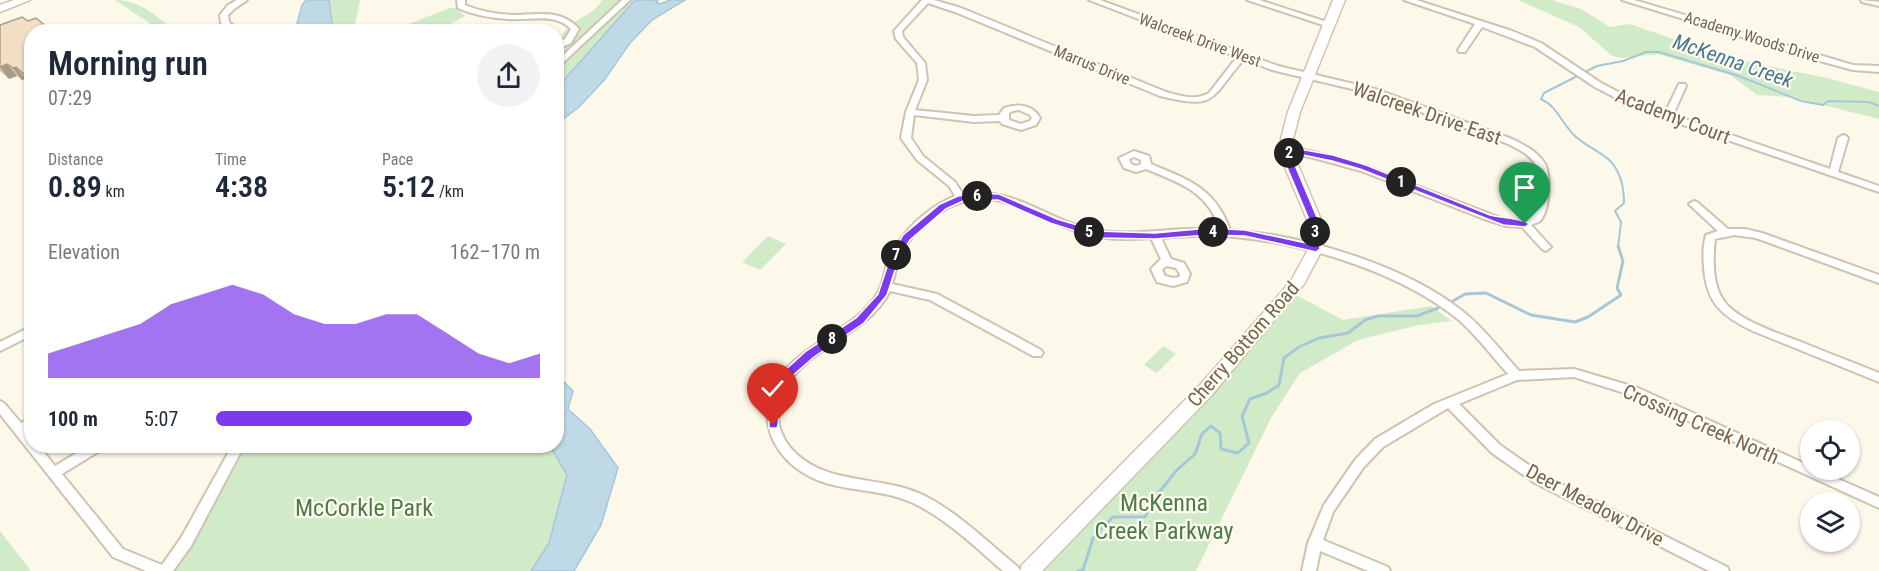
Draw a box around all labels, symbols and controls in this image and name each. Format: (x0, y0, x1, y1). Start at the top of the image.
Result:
street label: Academy Woods Drive (1682, 7, 1822, 67)
street label: Walcreek Drive West (1136, 9, 1264, 71)
water label: McKenna Creek (1670, 29, 1797, 93)
street label: Marrus Drive (1051, 41, 1133, 89)
text: Morning run (48, 44, 208, 83)
button: share (477, 44, 540, 107)
street label: Walcreek Drive East (1350, 76, 1505, 150)
street label: Academy Court (1612, 83, 1734, 149)
text: 07:29 (48, 86, 92, 110)
pin: 2 (1274, 138, 1304, 168)
text: 2 (1285, 143, 1293, 162)
text: Distance (48, 150, 103, 169)
text: Time (215, 150, 247, 169)
text: Pace (382, 150, 413, 169)
pin (1499, 162, 1550, 224)
pin: 1 (1386, 167, 1416, 197)
text: 0.89 (48, 169, 102, 204)
text: 4:38 (215, 169, 268, 204)
text: 5:12 (382, 169, 435, 204)
icon: arrive (1508, 171, 1541, 204)
text: 1 (1397, 172, 1405, 191)
pin: 6 (962, 181, 992, 211)
text: km (102, 182, 125, 201)
text: /km (435, 182, 464, 201)
text: 6 (973, 186, 981, 205)
pin: 5 (1074, 217, 1104, 247)
pin: 4 (1198, 217, 1228, 247)
pin: 3 (1300, 217, 1330, 247)
text: 5 (1085, 222, 1093, 241)
text: 4 (1209, 222, 1217, 241)
text: 3 (1311, 222, 1319, 241)
text: Elevation (48, 240, 120, 264)
text: 162–170 m (450, 240, 540, 264)
pin: 7 (881, 240, 911, 270)
text: 7 (892, 245, 900, 264)
street label: Cherry Bottom Road (1182, 276, 1304, 412)
pin: 8 (817, 324, 847, 354)
text: 8 (828, 329, 836, 348)
pin (747, 363, 798, 425)
icon: check (756, 372, 789, 405)
street label: Crossing Creek North (1619, 379, 1783, 469)
text: 100 m (48, 407, 98, 431)
text: 5:07 (144, 407, 178, 431)
map controls (1800, 420, 1860, 552)
button: locate (1800, 420, 1860, 480)
street label: Deer Meadow Drive (1522, 459, 1668, 551)
park label: McKenna Creek Parkway (1094, 489, 1234, 545)
button: layers (1800, 492, 1860, 552)
park label: McCorkle Park (295, 494, 433, 522)

